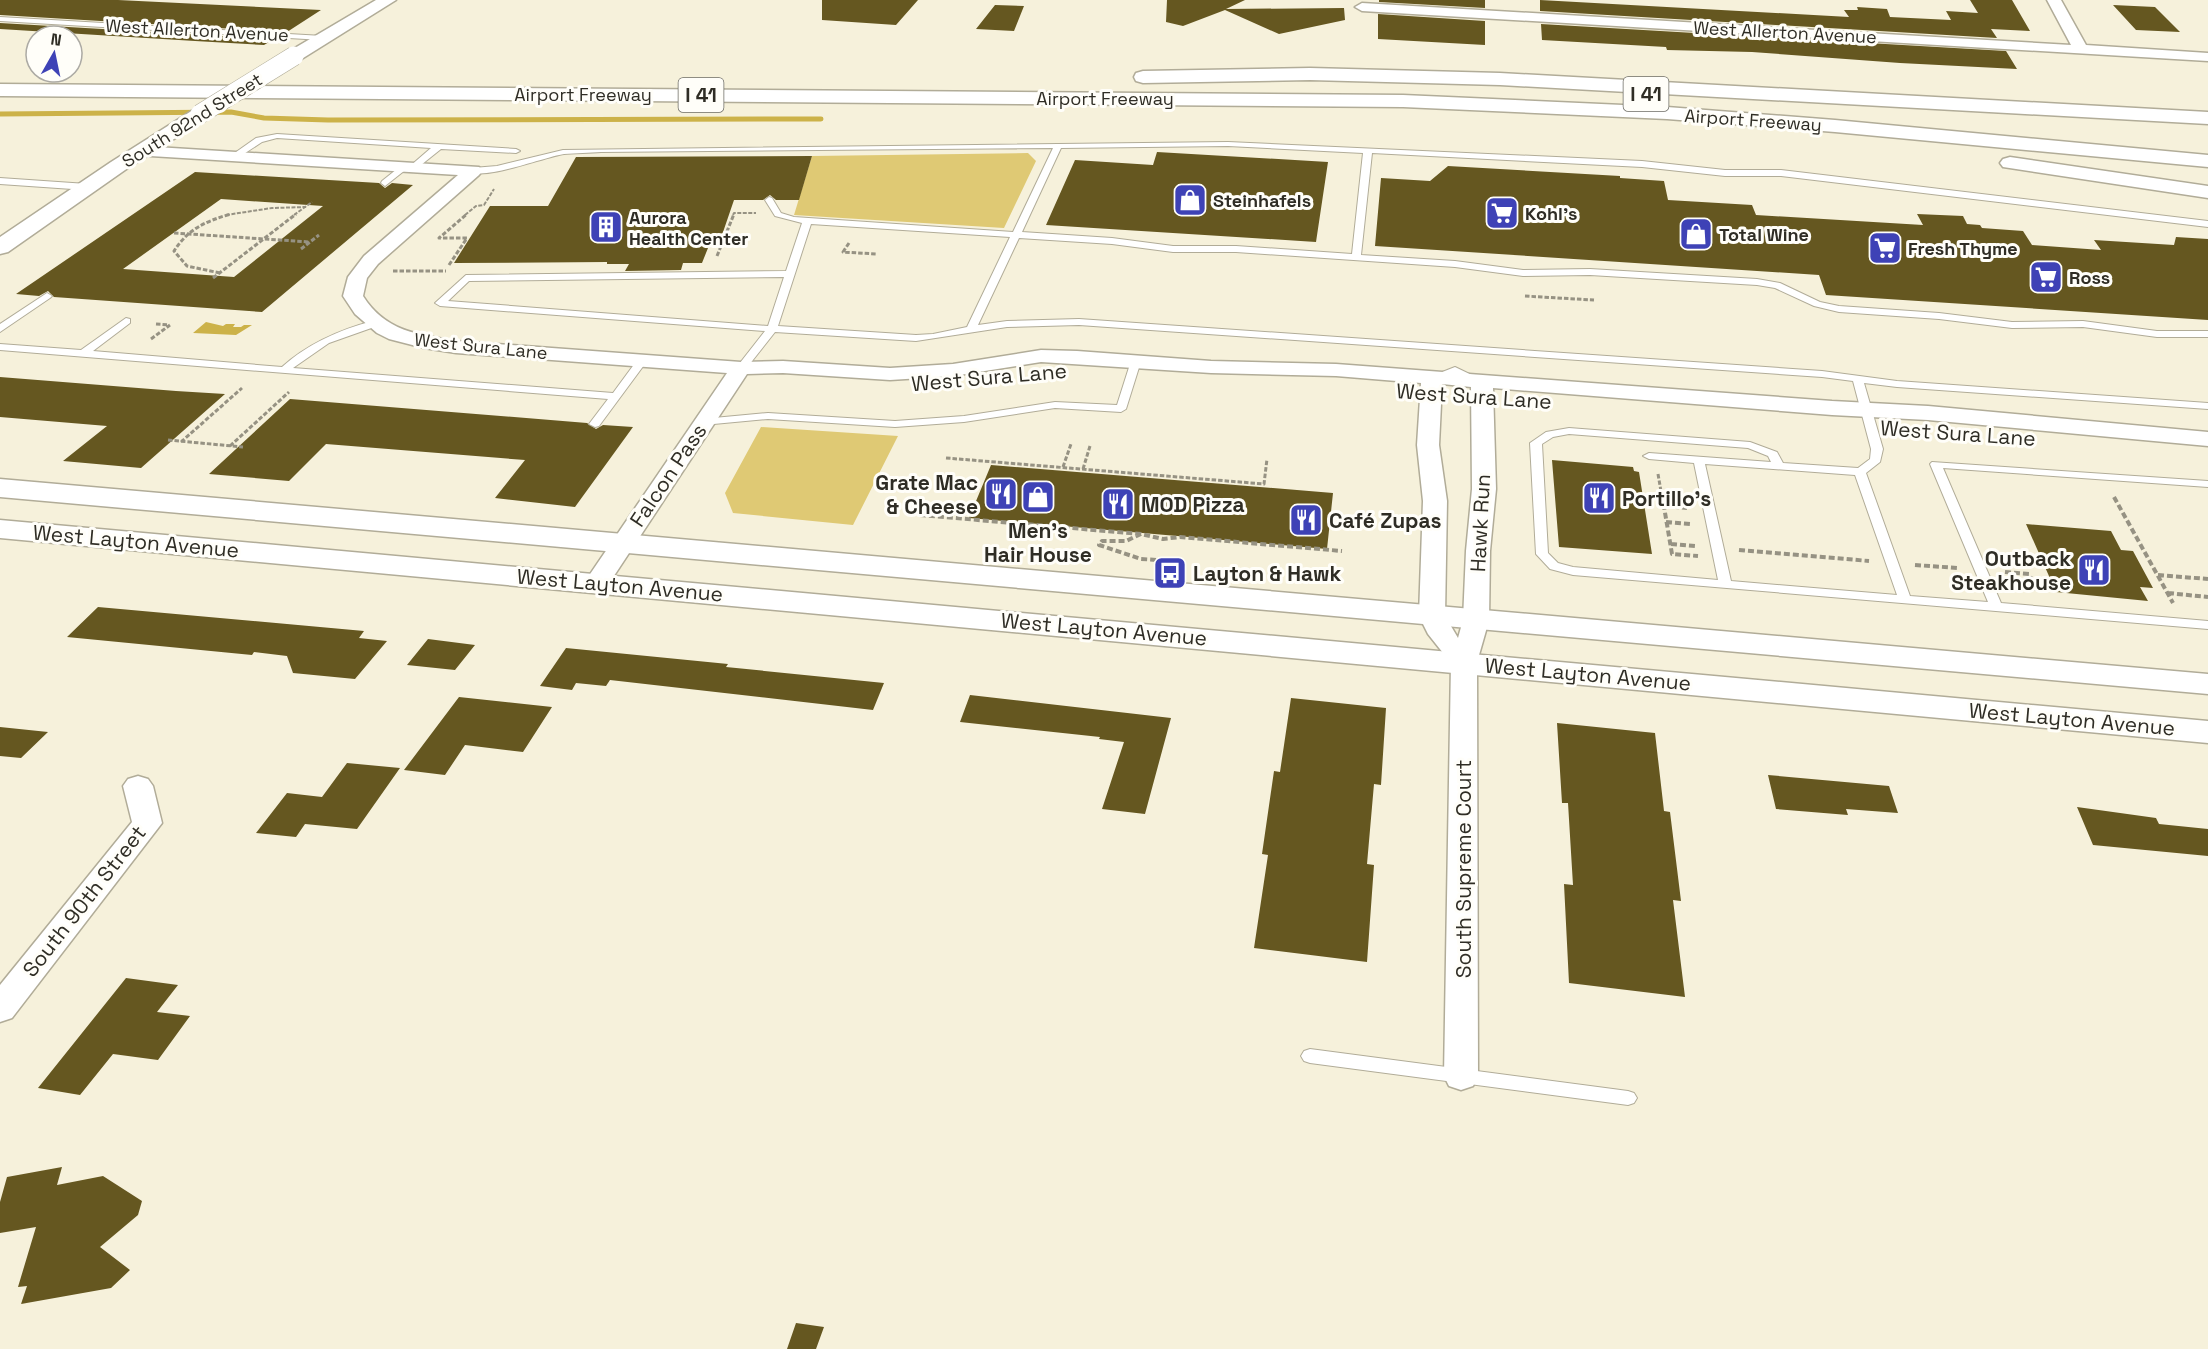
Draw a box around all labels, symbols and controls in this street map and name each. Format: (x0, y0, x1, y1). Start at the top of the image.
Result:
street label: West Allerton Avenue (105, 14, 289, 46)
street label: West Allerton Avenue (1693, 16, 1877, 48)
north arrow (24, 24, 84, 84)
text: N (49, 28, 63, 51)
street label: South 92nd Street (118, 68, 266, 172)
road number: I 41 (1624, 77, 1668, 111)
road number: I 41 (678, 78, 724, 112)
street label: Airport Freeway (514, 83, 652, 106)
street label: Airport Freeway (1036, 87, 1174, 110)
street label: Airport Freeway (1684, 104, 1822, 136)
shop icon: Steinhafels (1172, 182, 1208, 218)
place label: Steinhafels (1213, 189, 1311, 212)
supermarket icon: Kohl's (1484, 195, 1520, 231)
place label: Kohl's (1525, 202, 1577, 225)
place label: Aurora Health Center (629, 206, 748, 250)
building icon: Aurora Health Center (588, 209, 624, 245)
shop icon: Total Wine (1678, 216, 1714, 252)
place label: Total Wine (1719, 223, 1809, 246)
supermarket icon: Fresh Thyme (1867, 230, 1903, 266)
place label: Fresh Thyme (1908, 237, 2018, 260)
supermarket icon: Ross (2028, 259, 2064, 295)
place label: Ross (2069, 266, 2110, 289)
street label: West Sura Lane (413, 328, 549, 364)
street label: West Sura Lane (910, 357, 1068, 397)
street label: West Sura Lane (1395, 377, 1553, 415)
street label: West Sura Lane (1879, 414, 2037, 452)
street label: Falcon Pass (624, 418, 712, 532)
place label: Grate Mac & Cheese (875, 469, 978, 520)
street label: Hawk Run (1464, 473, 1496, 573)
restaurant icon: Grate Mac & Cheese (983, 476, 1019, 512)
shop icon: Men's Hair House (1020, 479, 1056, 515)
restaurant icon: Portillo's (1581, 480, 1617, 516)
place label: Portillo's (1622, 485, 1711, 512)
restaurant icon: MOD Pizza (1100, 486, 1136, 522)
place label: MOD Pizza (1141, 491, 1245, 518)
restaurant icon: Café Zupas (1288, 502, 1324, 538)
place label: Café Zupas (1329, 507, 1442, 534)
place label: Men's Hair House (984, 517, 1092, 568)
street label: West Layton Avenue (32, 519, 240, 563)
place label: Outback Steakhouse (1951, 545, 2071, 596)
restaurant icon: Outback Steakhouse (2076, 552, 2112, 588)
bus stop icon: Layton & Hawk (1152, 555, 1188, 591)
place label: Layton & Hawk (1193, 560, 1342, 587)
street label: West Layton Avenue (516, 563, 724, 607)
street label: West Layton Avenue (1000, 607, 1208, 651)
street label: West Layton Avenue (1484, 652, 1692, 696)
street label: West Layton Avenue (1968, 697, 2176, 741)
street label: South Supreme Court (1450, 760, 1477, 978)
street label: South 90th Street (16, 820, 152, 982)

